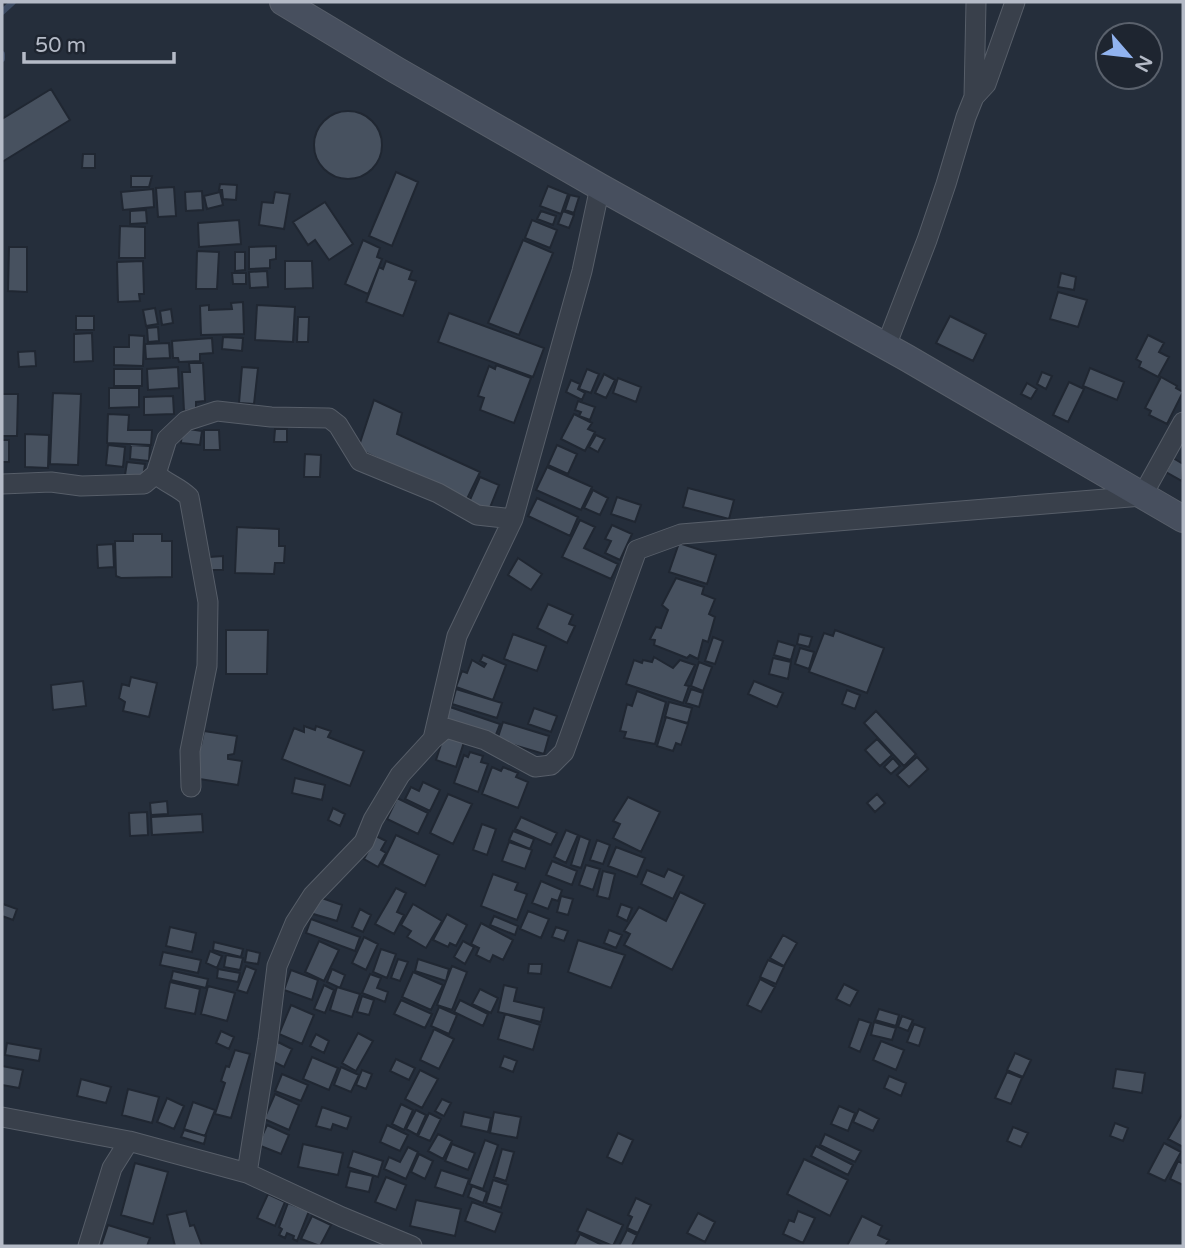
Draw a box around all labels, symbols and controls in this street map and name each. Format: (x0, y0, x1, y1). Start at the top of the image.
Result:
scale bar (24, 21, 175, 65)
north arrow (1094, 21, 1164, 91)
text: 50 m (35, 33, 86, 58)
text: N (1130, 52, 1156, 75)

